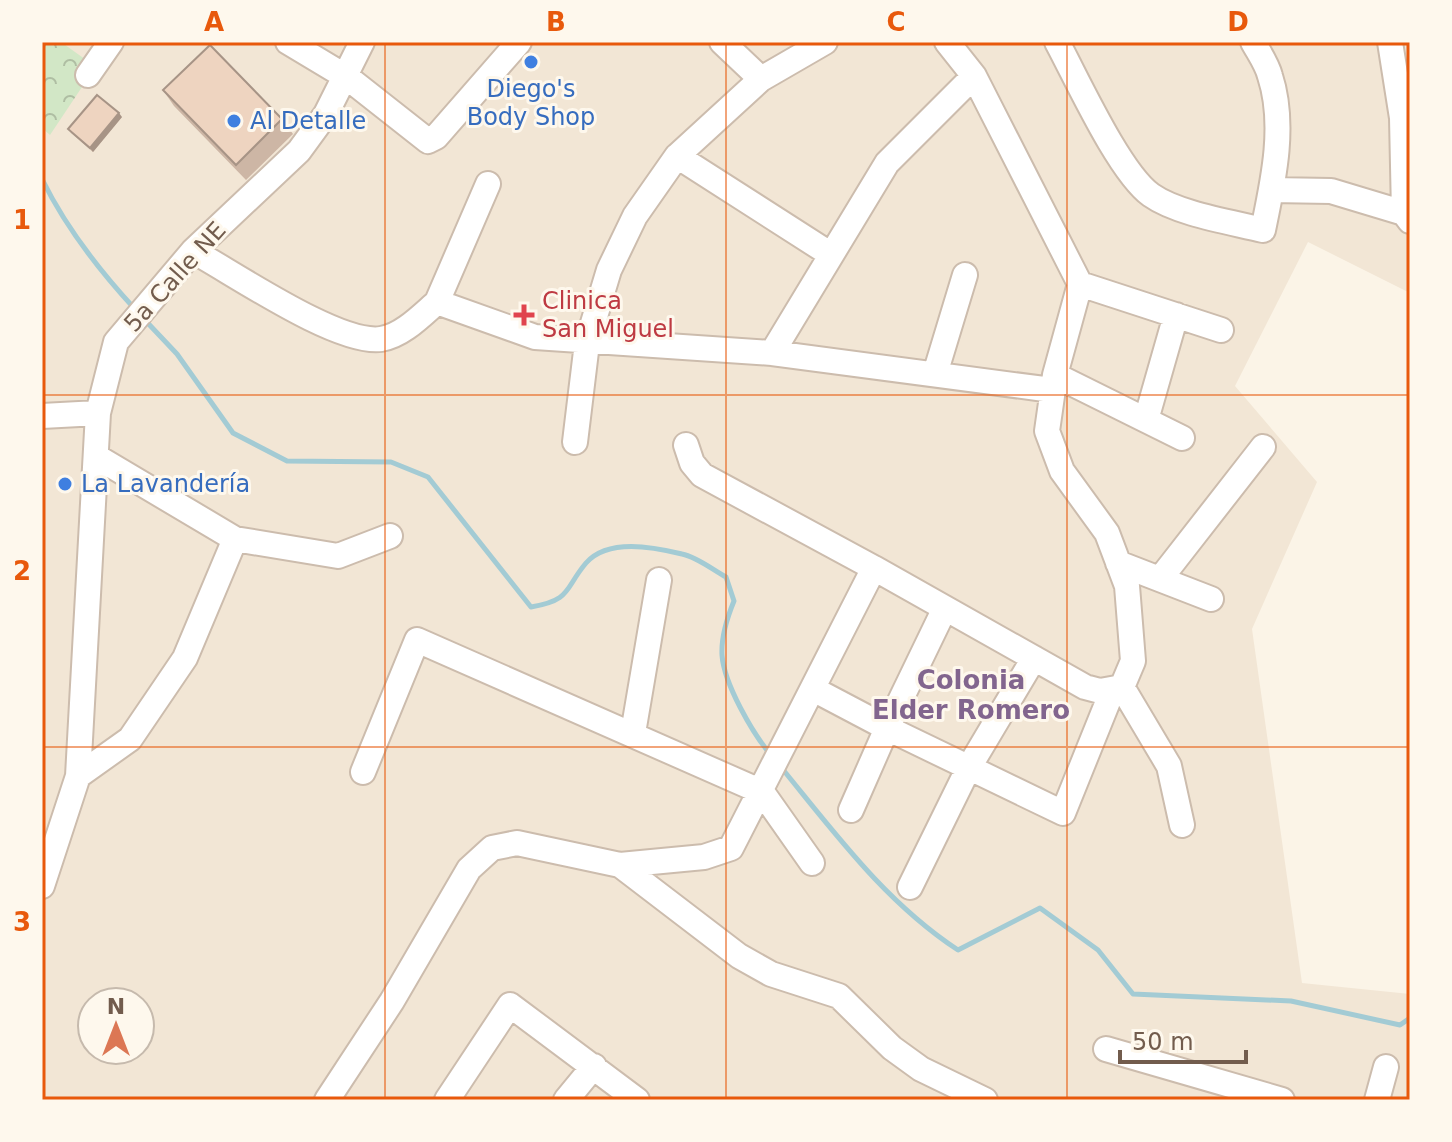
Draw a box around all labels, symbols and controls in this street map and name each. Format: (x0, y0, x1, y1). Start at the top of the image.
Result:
text: A (204, 7, 224, 37)
text: B (546, 7, 566, 37)
text: C (886, 7, 906, 37)
text: D (1227, 7, 1249, 37)
marker: Diego's Body Shop (522, 53, 540, 71)
place label: Diego's Body Shop (467, 75, 595, 131)
place label: Al Detalle (250, 107, 366, 135)
marker: Al Detalle (225, 112, 243, 130)
text: 1 (13, 205, 31, 235)
street label: 5a Calle NE (118, 216, 232, 338)
place label: Clinica San Miguel (542, 287, 674, 343)
marker: Clinica San Miguel (513, 304, 535, 326)
place label: La Lavandería (81, 470, 250, 498)
marker: La Lavandería (56, 475, 74, 493)
text: 2 (13, 556, 31, 586)
district label: Colonia Elder Romero (872, 665, 1070, 725)
text: 3 (13, 907, 31, 937)
north arrow (76, 986, 156, 1066)
text: N (107, 994, 125, 1019)
scale bar (1120, 1014, 1246, 1064)
text: 50 m (1132, 1028, 1194, 1056)

